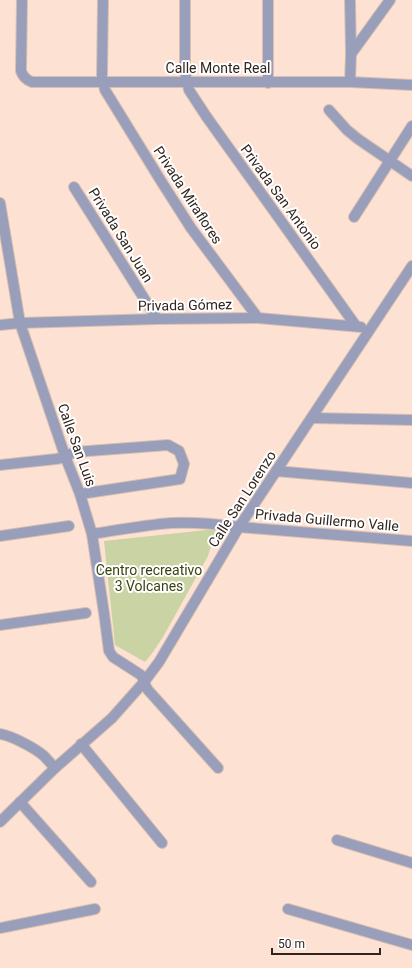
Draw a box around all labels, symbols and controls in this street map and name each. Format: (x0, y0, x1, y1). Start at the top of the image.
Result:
street label: Calle Monte Real (166, 60, 270, 76)
street label: Privada San Antonio (238, 141, 324, 253)
street label: Privada Miraflores (150, 143, 226, 247)
street label: Privada San Juan (86, 185, 156, 285)
street label: Privada Gómez (138, 296, 232, 314)
street label: Calle San Luis (55, 401, 99, 489)
street label: Calle San Lorenzo (205, 448, 279, 550)
street label: Privada Guillermo Valle (255, 506, 399, 534)
park label: Centro recreativo 3 Volcanes (96, 562, 202, 594)
scale bar (272, 930, 380, 956)
text: 50 m (278, 937, 305, 951)

